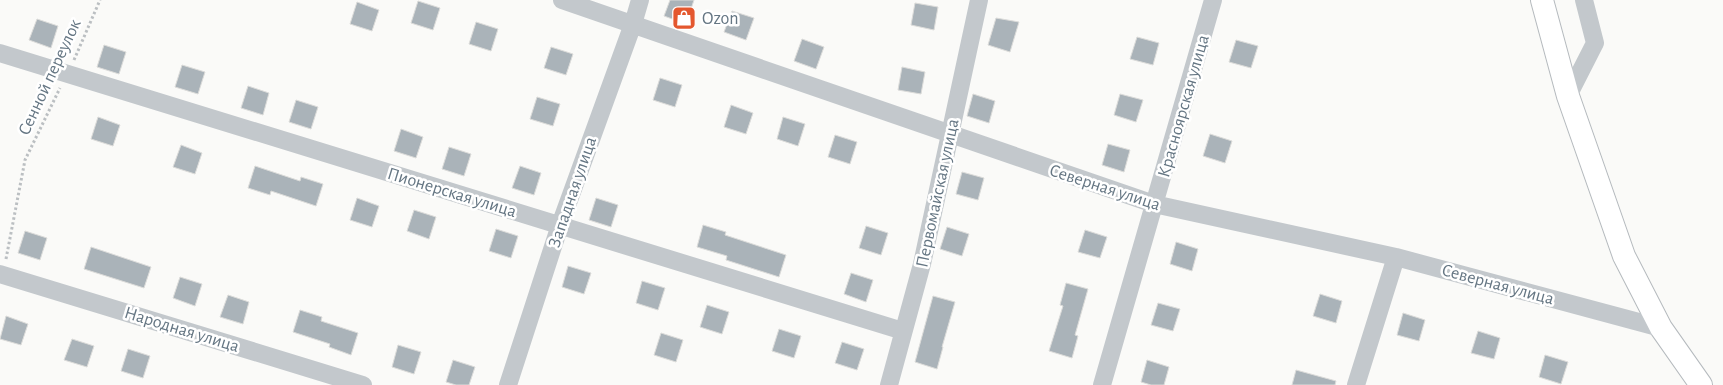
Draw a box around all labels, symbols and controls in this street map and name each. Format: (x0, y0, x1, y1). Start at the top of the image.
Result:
shop icon: Ozon (671, 5, 697, 31)
place label: Ozon (702, 10, 739, 28)
street label: Сенной переулок (15, 16, 85, 138)
street label: Красноярская улица (1155, 33, 1213, 180)
street label: Первомайская улица (913, 117, 963, 269)
street label: Западная улица (546, 135, 600, 250)
street label: Северная улица (1047, 162, 1162, 214)
street label: Пионерская улица (385, 165, 518, 221)
street label: Северная улица (1440, 261, 1556, 309)
street label: Народная улица (122, 304, 241, 356)

